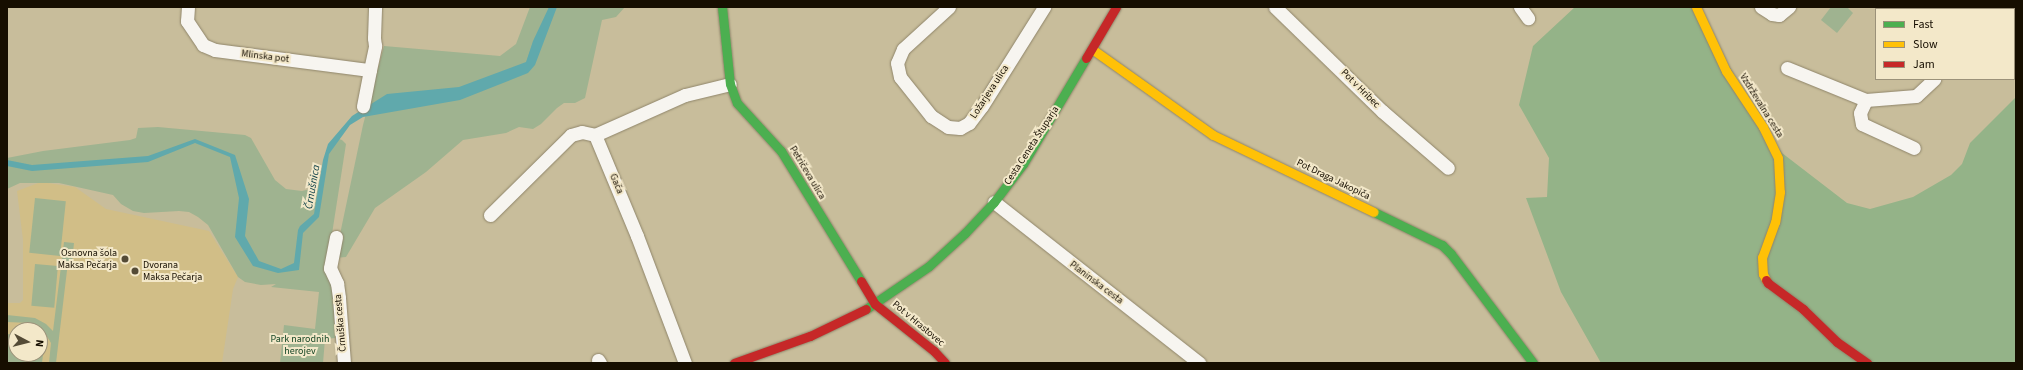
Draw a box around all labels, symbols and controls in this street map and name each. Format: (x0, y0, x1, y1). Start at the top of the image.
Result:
legend (1875, 8, 2015, 80)
text: Fast (1913, 16, 1933, 33)
text: Slow (1913, 36, 1938, 53)
street label: Mlinska pot (240, 48, 290, 66)
text: Jam (1913, 56, 1935, 73)
street label: Ložarjeva ulica (968, 63, 1012, 121)
street label: Pot v Hribec (1338, 67, 1382, 111)
street label: Vzdrževalna cesta (1736, 72, 1786, 140)
street label: Cesta Ceneta Štuparja (1002, 104, 1062, 188)
street label: Petričeva ulica (786, 144, 828, 202)
street label: Pot Draga Jakopiča (1294, 157, 1372, 203)
water label: Črnušnica (303, 164, 323, 210)
street label: Gača (606, 172, 626, 196)
place label: Osnovna šola Maksa Pečarja (58, 247, 117, 270)
marker: Osnovna šola Maksa Pečarja (120, 254, 130, 264)
place label: Dvorana Maksa Pečarja (143, 259, 202, 282)
street label: Planinska cesta (1067, 259, 1125, 307)
marker: Dvorana Maksa Pečarja (130, 266, 140, 276)
street label: Črnuška cesta (333, 294, 349, 352)
street label: Pot v Hrastovec (890, 299, 946, 349)
north arrow (8, 322, 48, 362)
park label: Park narodnih herojev (271, 333, 329, 356)
text: N (32, 339, 47, 348)

